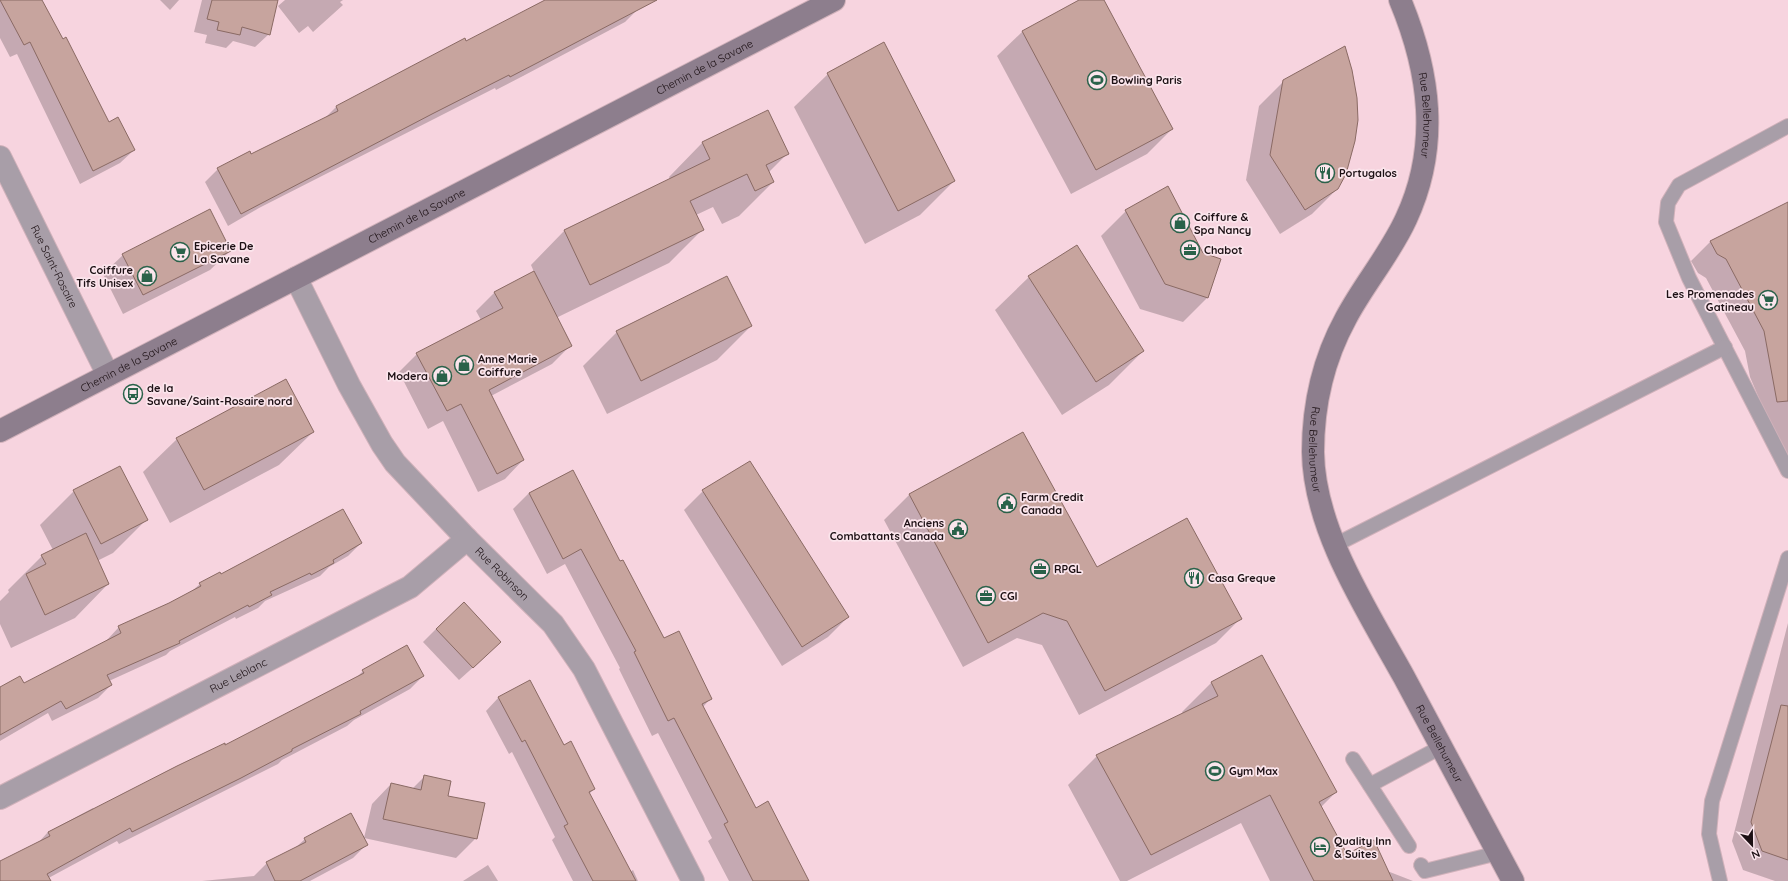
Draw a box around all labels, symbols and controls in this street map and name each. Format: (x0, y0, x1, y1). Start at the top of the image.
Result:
street label: Chemin de la Savane (654, 36, 755, 98)
sports icon: Bowling Paris (1086, 69, 1108, 91)
street label: Rue Bellehumeur (1416, 71, 1434, 160)
place label: Bowling Paris (1111, 73, 1182, 87)
restaurant icon: Portugalos (1314, 162, 1336, 184)
place label: Portugalos (1339, 166, 1397, 180)
street label: Chemin de la Savane (366, 185, 468, 247)
place label: Coiffure & Spa Nancy (1194, 210, 1251, 237)
shop icon: Coiffure & Spa Nancy (1169, 212, 1191, 234)
street label: Rue Saint-Rosaire (28, 223, 81, 310)
place label: Epicerie De La Savane (194, 239, 254, 266)
office icon: Chabot (1179, 239, 1201, 261)
supermarket icon: Epicerie De La Savane (169, 241, 191, 263)
place label: Chabot (1204, 243, 1243, 257)
place label: Coiffure Tifs Unisex (76, 263, 134, 290)
shop icon: Coiffure Tifs Unisex (136, 265, 158, 287)
place label: Les Promenades Gatineau (1666, 287, 1754, 314)
supermarket icon: Les Promenades Gatineau (1757, 289, 1779, 311)
street label: Chemin de la Savane (78, 334, 180, 395)
place label: Anne Marie Coiffure (478, 352, 538, 379)
shop icon: Anne Marie Coiffure (453, 354, 475, 376)
shop icon: Modera (431, 365, 453, 387)
place label: Modera (387, 369, 428, 383)
place label: de la Savane/Saint-Rosaire nord (147, 381, 292, 408)
bus stop icon: de la Savane/Saint-Rosaire nord (122, 383, 144, 405)
street label: Rue Bellehumeur (1306, 406, 1325, 495)
place label: Farm Credit Canada (1021, 490, 1084, 517)
public building icon: Farm Credit Canada (996, 492, 1018, 514)
place label: Anciens Combattants Canada (830, 516, 944, 543)
public building icon: Anciens Combattants Canada (947, 518, 969, 540)
street label: Rue Robinson (472, 544, 532, 603)
office icon: RPGL (1029, 558, 1051, 580)
place label: RPGL (1054, 562, 1082, 576)
restaurant icon: Casa Greque (1183, 567, 1205, 589)
place label: Casa Greque (1208, 571, 1276, 585)
office icon: CGI (975, 585, 997, 607)
place label: CGI (1000, 589, 1018, 603)
street label: Rue Leblanc (207, 655, 270, 696)
street label: Rue Bellehumeur (1413, 702, 1466, 786)
sports icon: Gym Max (1204, 760, 1226, 782)
place label: Gym Max (1229, 764, 1278, 778)
north arrow (1732, 825, 1772, 865)
place label: Quality Inn & Suites (1334, 834, 1391, 861)
hotel icon: Quality Inn & Suites (1309, 836, 1331, 858)
text: N (1749, 846, 1762, 862)

